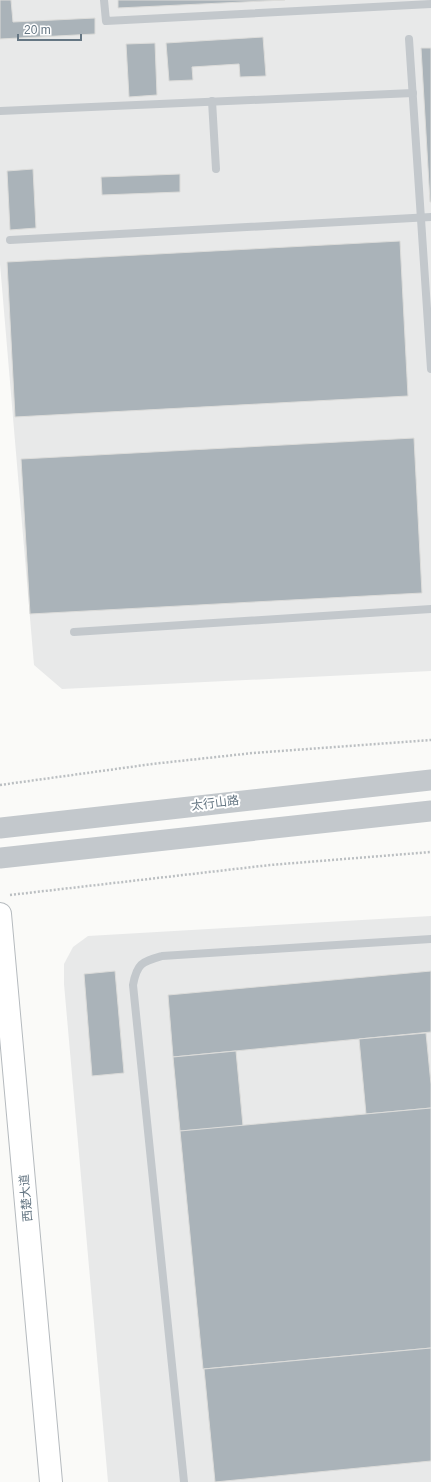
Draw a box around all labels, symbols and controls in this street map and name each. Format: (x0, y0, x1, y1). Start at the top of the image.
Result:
scale bar (18, 16, 81, 42)
text: 20 m (24, 23, 51, 37)
street label: 太行山路 (190, 793, 240, 813)
street label: 西楚大道 (17, 1173, 35, 1223)

